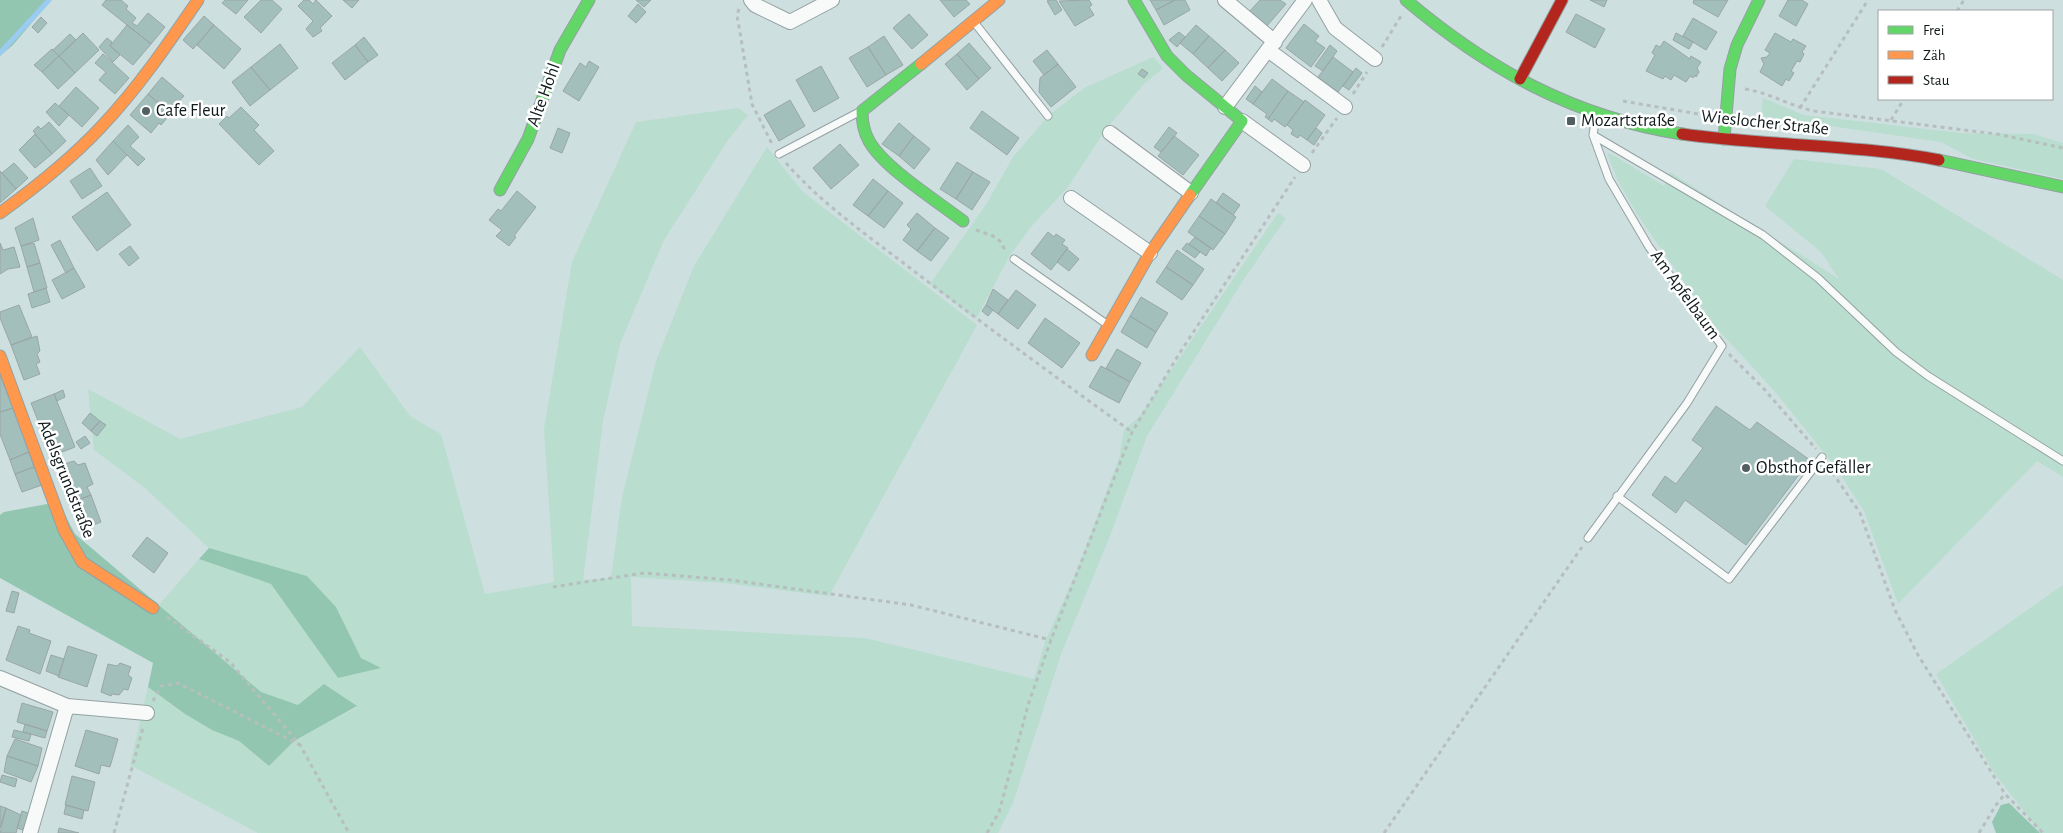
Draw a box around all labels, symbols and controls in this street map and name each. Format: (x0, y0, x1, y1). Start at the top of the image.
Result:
legend (1878, 10, 2053, 100)
text: Frei (1923, 23, 1944, 38)
text: Zäh (1923, 48, 1946, 63)
street label: Alte Hohl (524, 61, 564, 129)
text: Stau (1923, 73, 1950, 88)
place label: Cafe Fleur (156, 102, 225, 120)
marker: Cafe Fleur (140, 105, 152, 117)
street label: Wieslocher Straße (1700, 107, 1830, 139)
place label: Mozartstraße (1581, 112, 1675, 130)
marker: Mozartstraße (1565, 115, 1577, 127)
street label: Am Apfelbaum (1647, 247, 1723, 343)
street label: Adelsgrundstraße (34, 417, 98, 541)
place label: Obsthof Gefäller (1756, 459, 1871, 477)
marker: Obsthof Gefäller (1740, 462, 1752, 474)

